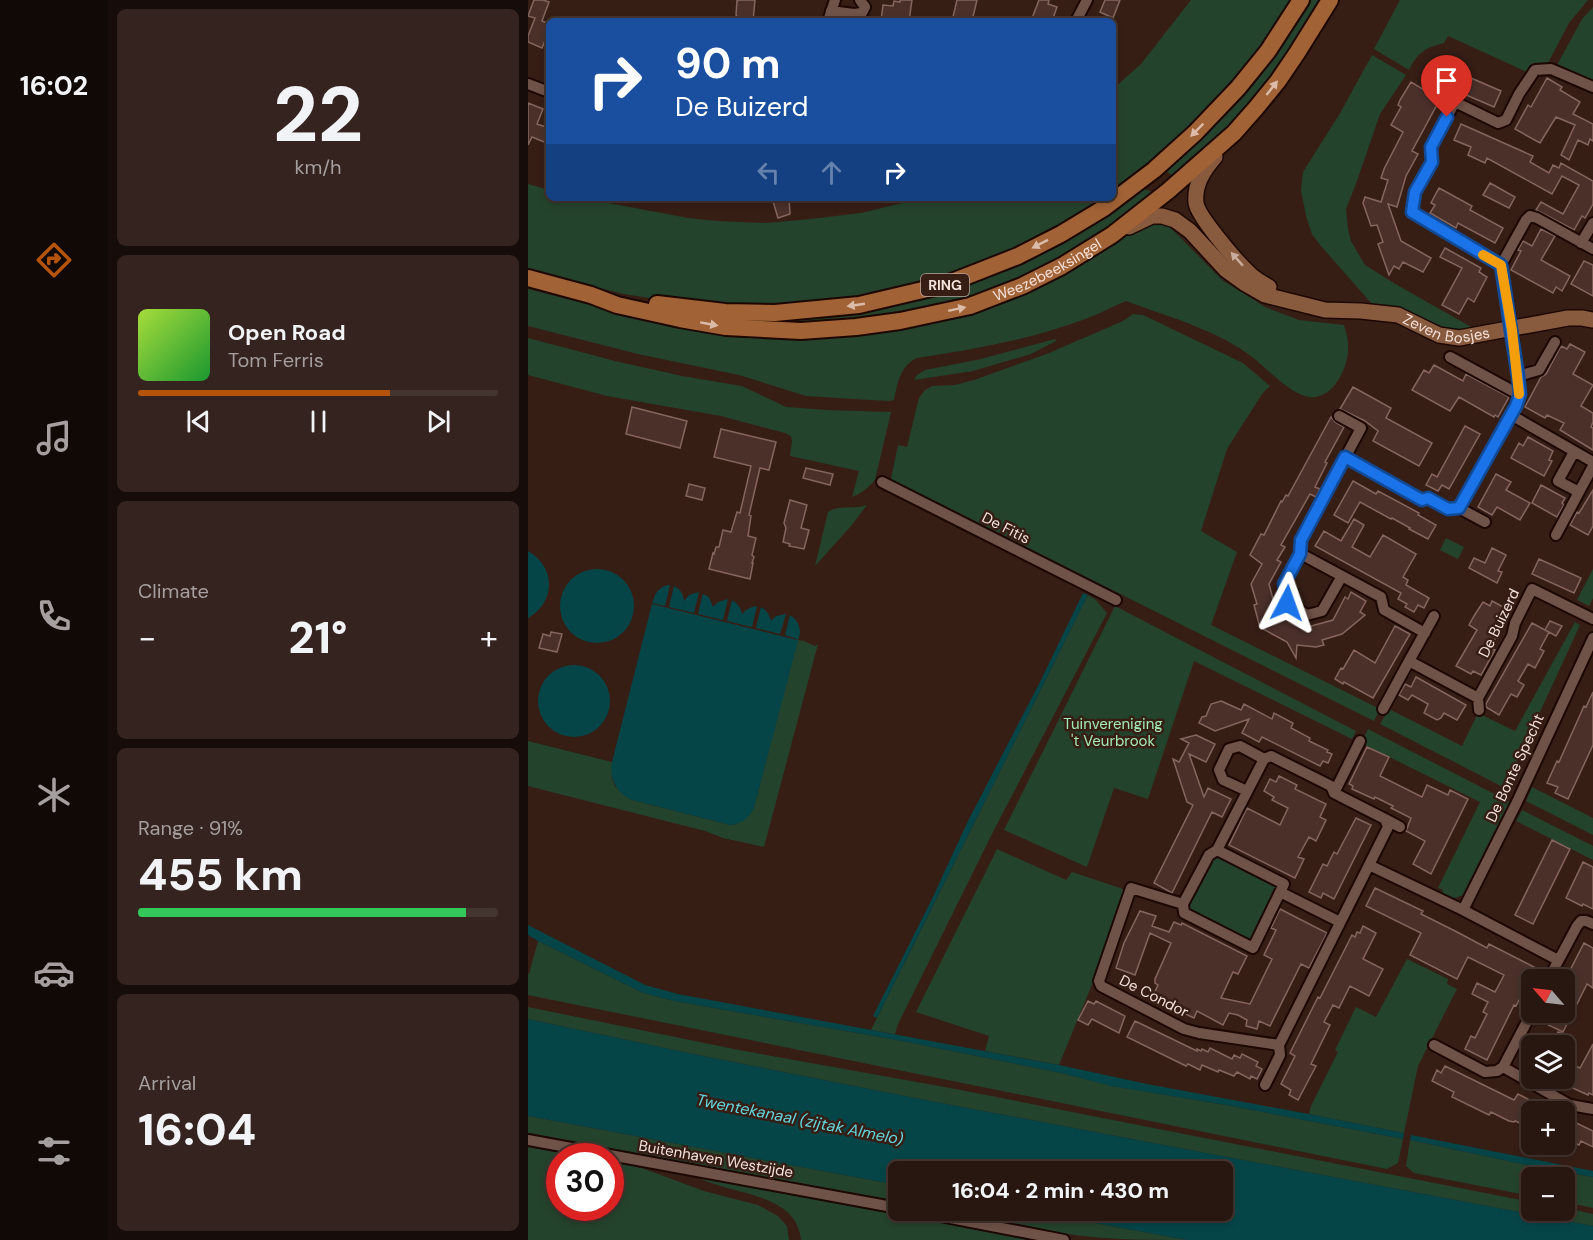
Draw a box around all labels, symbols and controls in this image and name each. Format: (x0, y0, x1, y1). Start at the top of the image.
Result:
text: 90 m (675, 36, 781, 91)
icon: right (576, 42, 654, 120)
pin (1421, 55, 1472, 117)
text: 22 (273, 64, 363, 165)
icon: arrive (1430, 64, 1463, 97)
text: 16:02 (20, 68, 88, 103)
one-way arrow (1265, 80, 1278, 96)
text: De Buizerd (675, 89, 808, 124)
one-way arrow (1191, 123, 1205, 137)
text: km/h (294, 154, 342, 180)
icon: left (752, 156, 785, 189)
icon: ahead (815, 156, 848, 189)
icon: right (878, 156, 911, 189)
street label: Weezebeeksingel (990, 234, 1105, 306)
icon: directions (33, 239, 75, 281)
one-way arrow (1032, 240, 1049, 249)
one-way arrow (1230, 251, 1244, 266)
road number: RING (921, 274, 969, 296)
one-way arrow (846, 300, 865, 309)
one-way arrow (947, 304, 966, 313)
street label: Zeven Bosjes (1400, 309, 1491, 348)
text: Open Road (228, 318, 346, 347)
one-way arrow (699, 319, 718, 328)
text: Tom Ferris (228, 347, 324, 373)
icon: previous (182, 405, 215, 438)
icon: pause (302, 405, 335, 438)
icon: next (422, 405, 455, 438)
icon: music (33, 417, 75, 459)
street label: De Fitis (979, 507, 1033, 549)
position arrow (1255, 571, 1319, 635)
text: Climate (138, 578, 209, 604)
street label: De Buizerd (1474, 585, 1524, 661)
icon: phone (33, 595, 75, 637)
text: 21° (288, 608, 348, 667)
text: − (138, 616, 156, 659)
text: + (480, 616, 498, 659)
street label: De Bonte Specht (1481, 711, 1549, 825)
park label: Tuinvereniging 't Veurbrook (1063, 714, 1163, 751)
icon: climate (33, 774, 75, 816)
text: Range · 91% (138, 815, 243, 841)
text: 455 km (138, 845, 303, 904)
icon: car (33, 952, 75, 994)
north arrow (1521, 969, 1575, 1023)
map controls (1521, 969, 1575, 1221)
street label: De Condor (1116, 970, 1192, 1022)
button: layers (1521, 1035, 1575, 1089)
text: Arrival (138, 1070, 196, 1096)
water label: Twentekanaal (zijtak Almelo) (695, 1089, 905, 1150)
text: 16:04 (138, 1100, 256, 1159)
button: + (1521, 1101, 1575, 1155)
icon: filters (33, 1130, 75, 1172)
street label: Buitenhaven Westzijde (637, 1136, 795, 1182)
speed limit sign: 30 (546, 1143, 624, 1221)
button: − (1521, 1167, 1575, 1221)
text: 16:04 · 2 min · 430 m (952, 1176, 1169, 1205)

